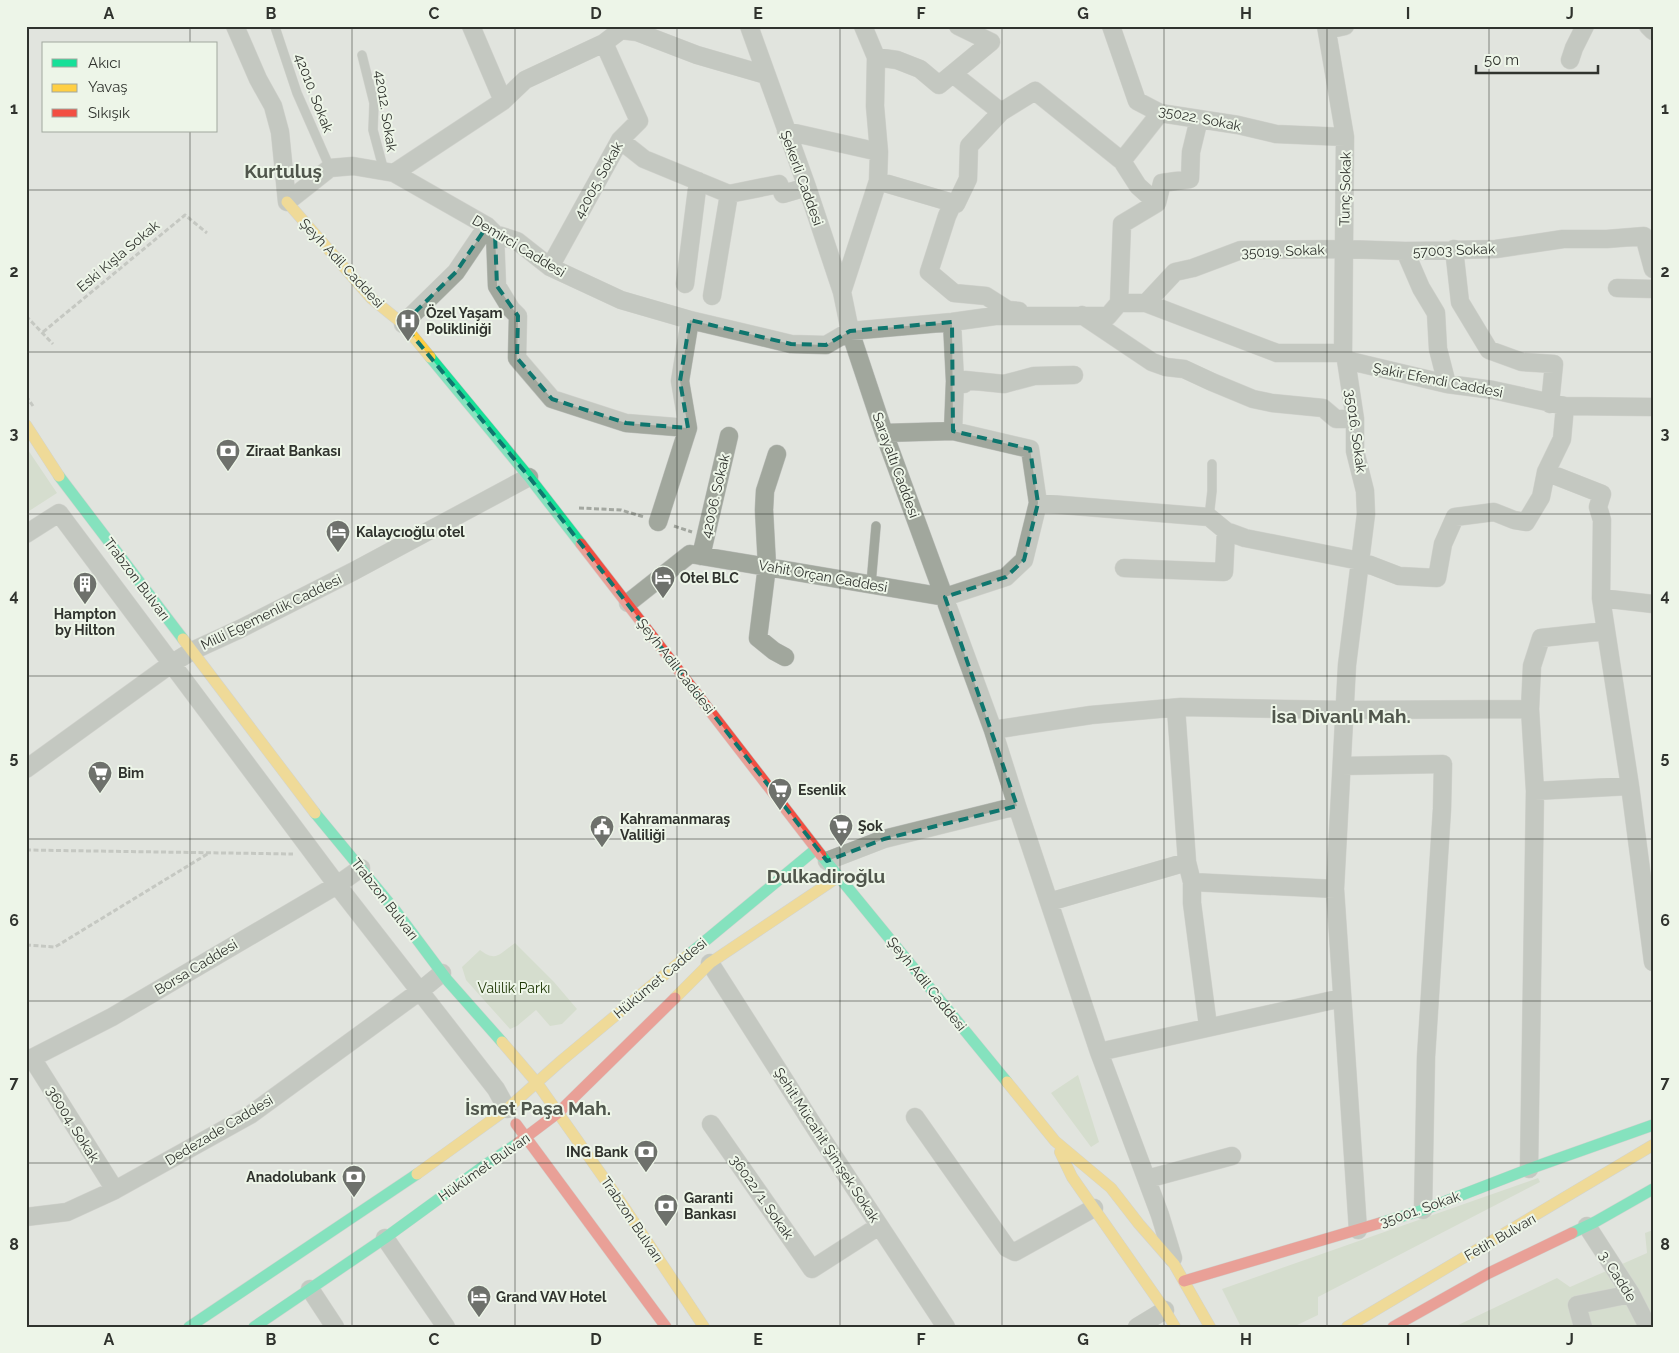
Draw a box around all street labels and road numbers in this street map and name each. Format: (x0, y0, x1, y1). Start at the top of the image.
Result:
street label: 42010. Sokak (292, 51, 337, 135)
street label: 42012. Sokak (372, 69, 400, 153)
street label: 35022. Sokak (1157, 102, 1243, 134)
street label: Şekerli Caddesi (777, 128, 827, 228)
street label: 42005. Sokak (570, 138, 626, 221)
street label: Tunç Sokak (1336, 151, 1354, 226)
street label: Demirci Caddesi (470, 212, 568, 280)
street label: Şeyh Adil Caddesi (297, 215, 387, 311)
street label: Eski Kışla Sokak (74, 217, 163, 295)
street label: 57003 Sokak (1413, 241, 1496, 259)
street label: 35019. Sokak (1241, 242, 1326, 260)
street label: Şakir Efendi Caddesi (1372, 360, 1504, 400)
street label: 35016. Sokak (1342, 388, 1370, 474)
street label: Sarayaltı Caddesi (869, 410, 923, 520)
street label: 42006. Sokak (698, 452, 733, 540)
street label: Trabzon Bulvarı (101, 535, 173, 623)
street label: Vahit Orçan Caddesi (757, 557, 889, 595)
street label: Milli Egemenlik Caddesi (198, 571, 344, 653)
street label: Şeyh Adil Caddesi (634, 615, 718, 717)
street label: Trabzon Bulvarı (348, 855, 422, 943)
street label: Hükümet Caddesi (610, 934, 710, 1022)
street label: Şeyh Adil Caddesi (884, 934, 970, 1034)
street label: Borsa Caddesi (152, 936, 240, 998)
street label: Şehit Mücahit Şimşek Sokak (771, 1065, 883, 1226)
street label: 36004. Sokak (43, 1083, 103, 1165)
street label: Dedezade Caddesi (162, 1092, 276, 1168)
street label: Hükümet Bulvarı (435, 1130, 533, 1204)
street label: 36022/1. Sokak (727, 1152, 797, 1242)
street label: Trabzon Bulvarı (598, 1173, 666, 1265)
street label: 35001. Sokak (1378, 1188, 1463, 1230)
street label: Fetih Bulvarı (1462, 1210, 1538, 1264)
street label: 3. Cadde (1596, 1248, 1640, 1304)

